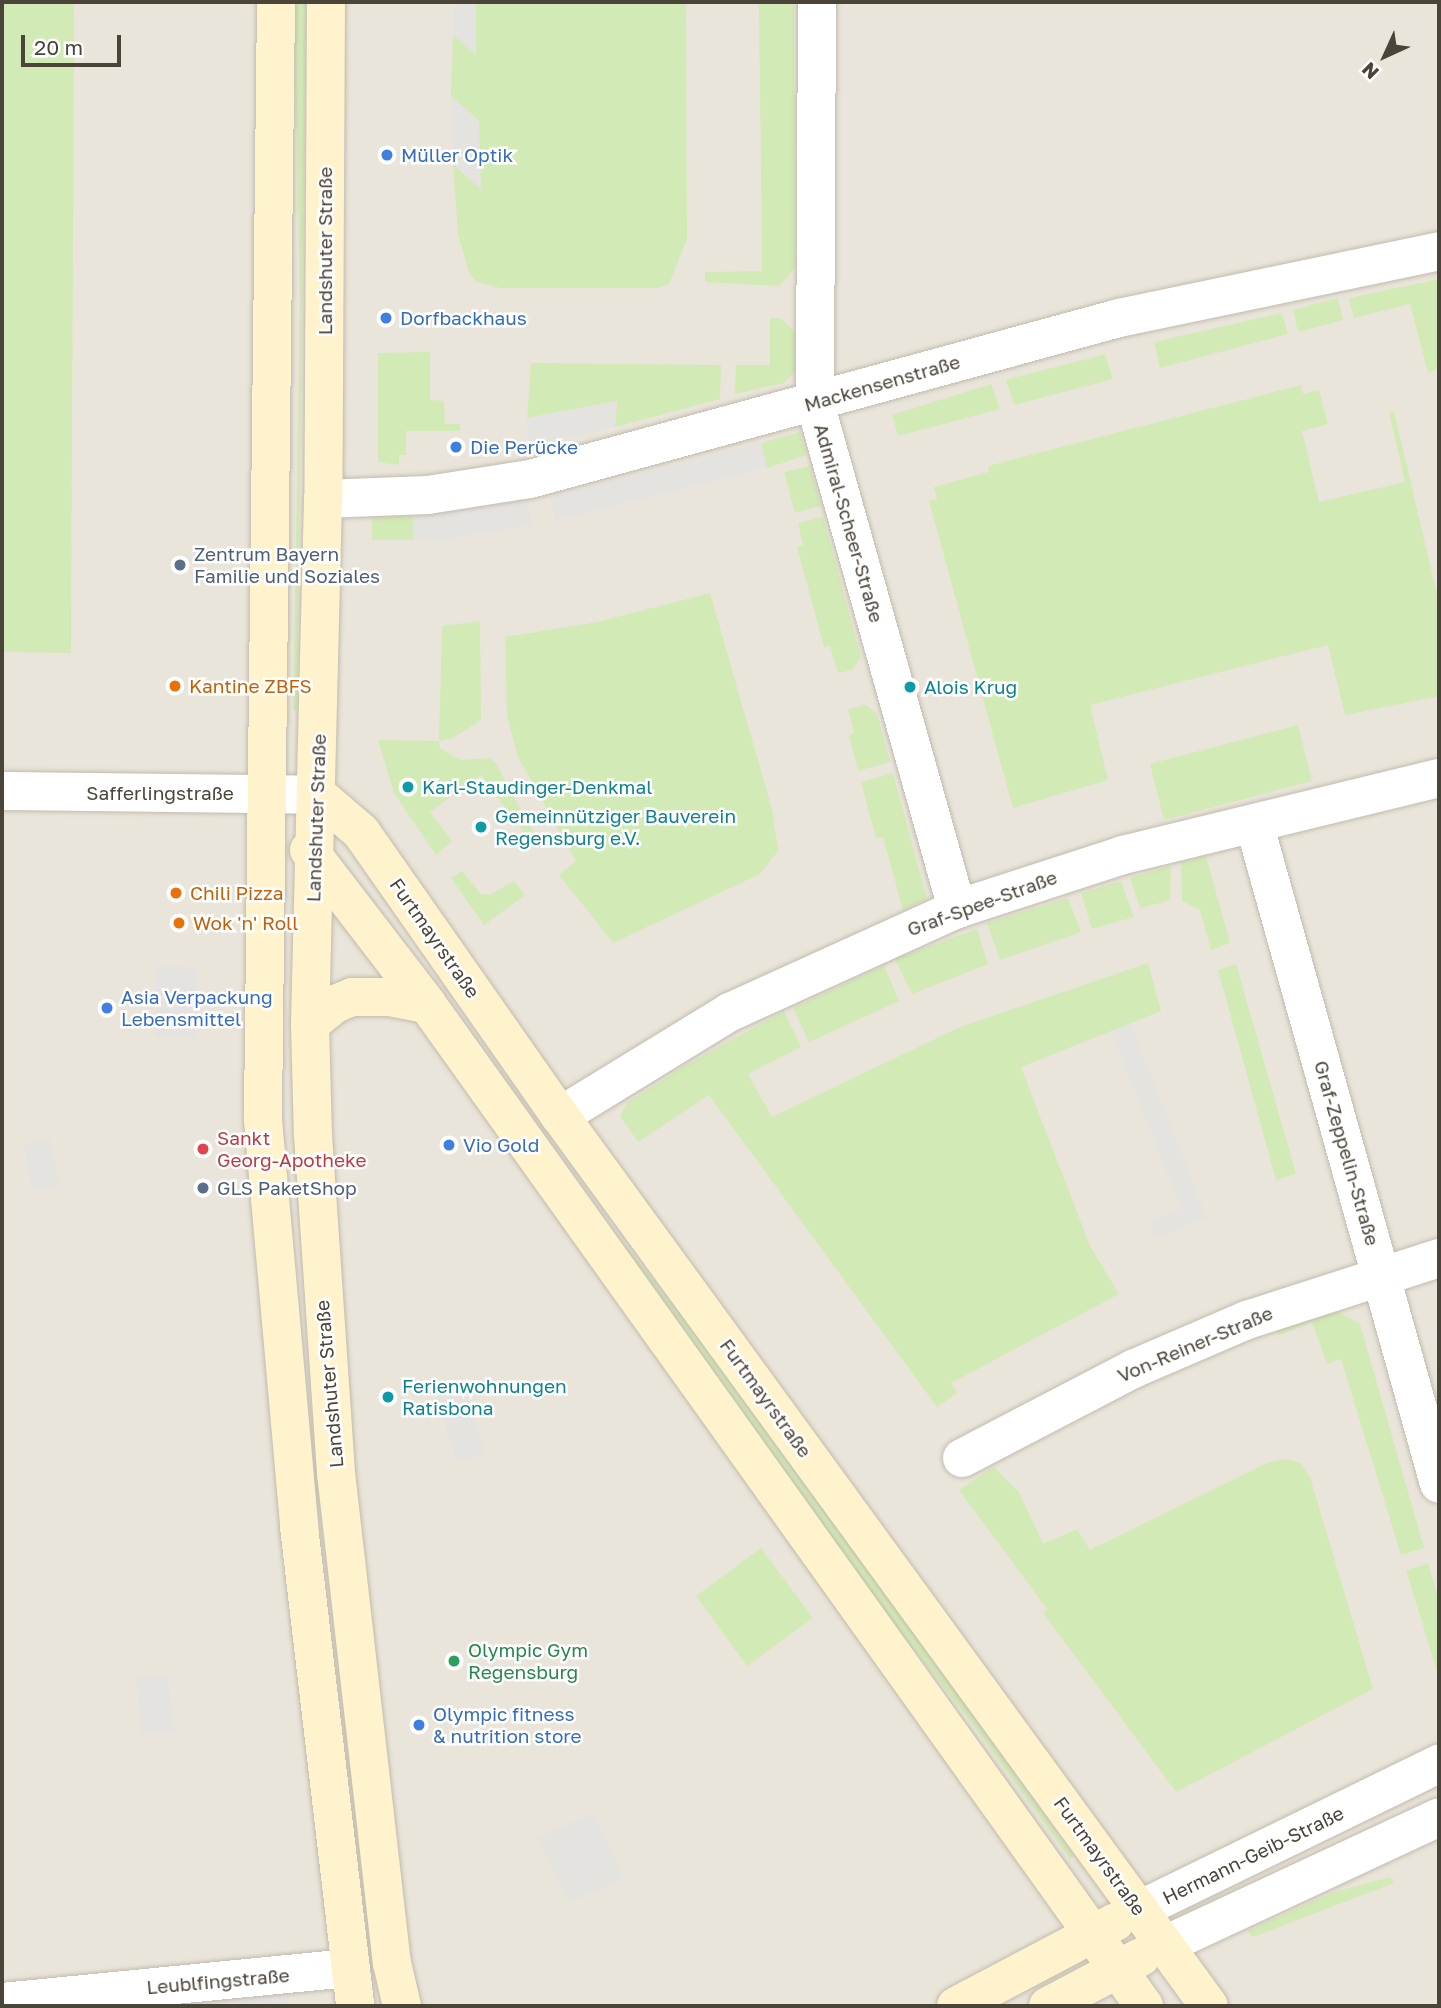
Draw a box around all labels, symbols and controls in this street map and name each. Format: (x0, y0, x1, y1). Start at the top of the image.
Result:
scale bar (24, 21, 124, 65)
north arrow (1350, 21, 1420, 91)
text: 20 m (34, 34, 83, 60)
text: N (1357, 58, 1383, 84)
place label: Müller Optik (401, 144, 513, 166)
marker: Müller Optik (379, 147, 395, 163)
street label: Landshuter Straße (314, 167, 336, 335)
place label: Dorfbackhaus (400, 307, 527, 329)
marker: Dorfbackhaus (378, 310, 394, 326)
street label: Mackensenstraße (802, 350, 962, 416)
street label: Admiral-Scheer-Straße (810, 421, 888, 625)
place label: Die Perücke (470, 436, 578, 458)
marker: Die Perücke (448, 439, 464, 455)
place label: Zentrum Bayern Familie und Soziales (194, 543, 380, 587)
marker: Zentrum Bayern Familie und Soziales (172, 557, 188, 573)
place label: Kantine ZBFS (189, 675, 312, 697)
place label: Alois Krug (924, 676, 1017, 698)
marker: Kantine ZBFS (167, 678, 183, 694)
marker: Alois Krug (902, 679, 918, 695)
street label: Landshuter Straße (302, 733, 330, 903)
place label: Karl-Staudinger-Denkmal (422, 776, 652, 798)
marker: Karl-Staudinger-Denkmal (400, 779, 416, 795)
street label: Safferlingstraße (86, 782, 234, 804)
place label: Gemeinnütziger Bauverein Regensburg e.V. (495, 805, 736, 849)
marker: Gemeinnütziger Bauverein Regensburg e.V. (473, 819, 489, 835)
street label: Graf-Spee-Straße (904, 865, 1060, 941)
street label: Furtmayrstraße (385, 874, 485, 1002)
place label: Chili Pizza (190, 882, 283, 904)
marker: Chili Pizza (168, 885, 184, 901)
place label: Wok 'n' Roll (193, 912, 298, 934)
marker: Wok 'n' Roll (171, 915, 187, 931)
place label: Asia Verpackung Lebensmittel (121, 986, 273, 1030)
marker: Asia Verpackung Lebensmittel (99, 1000, 115, 1016)
street label: Graf-Zeppelin-Straße (1310, 1058, 1384, 1248)
place label: Sankt Georg-Apotheke (217, 1127, 366, 1171)
place label: Vio Gold (463, 1134, 539, 1156)
marker: Vio Gold (441, 1137, 457, 1153)
marker: Sankt Georg-Apotheke (195, 1141, 211, 1157)
place label: GLS PaketShop (217, 1177, 357, 1199)
marker: GLS PaketShop (195, 1180, 211, 1196)
street label: Landshuter Straße (310, 1299, 348, 1469)
street label: Von-Reiner-Straße (1114, 1301, 1276, 1387)
street label: Furtmayrstraße (715, 1334, 817, 1462)
place label: Ferienwohnungen Ratisbona (402, 1375, 567, 1419)
marker: Ferienwohnungen Ratisbona (380, 1389, 396, 1405)
place label: Olympic Gym Regensburg (468, 1639, 588, 1683)
marker: Olympic Gym Regensburg (446, 1653, 462, 1669)
place label: Olympic fitness & nutrition store (433, 1703, 582, 1747)
marker: Olympic fitness & nutrition store (411, 1717, 427, 1733)
street label: Furtmayrstraße (1049, 1792, 1151, 1920)
street label: Hermann-Geib-Straße (1159, 1801, 1347, 1909)
street label: Leublfingstraße (145, 1963, 291, 1999)

